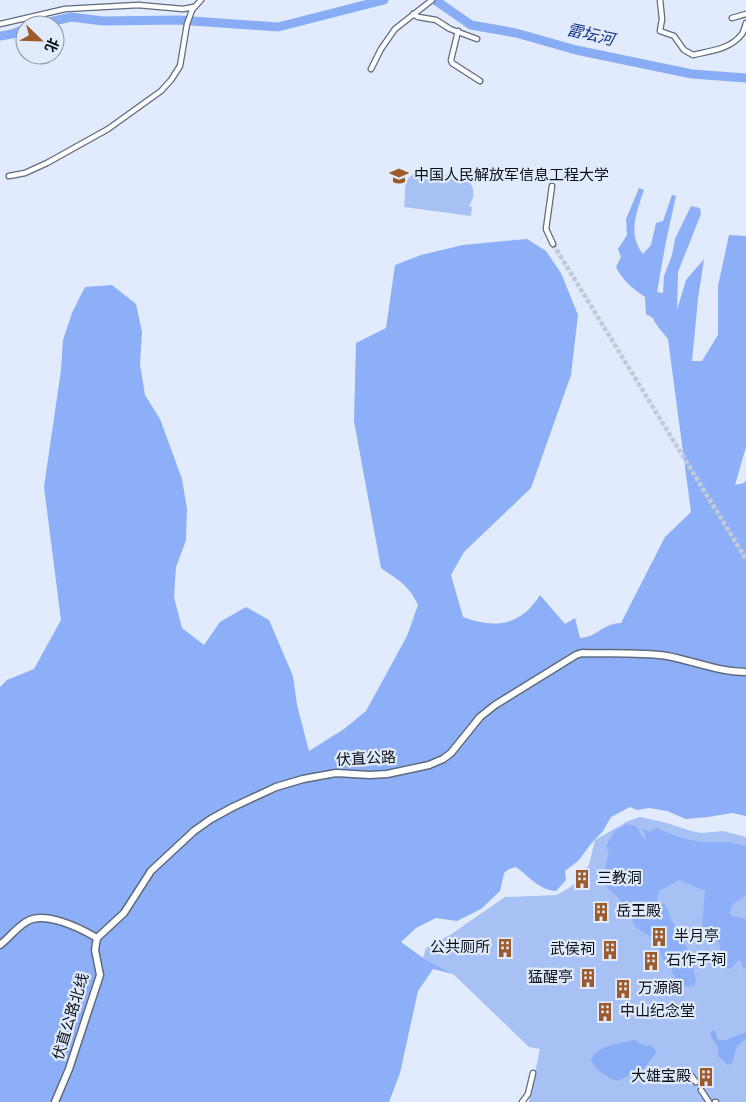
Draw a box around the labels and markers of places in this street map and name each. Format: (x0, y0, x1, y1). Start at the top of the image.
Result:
school or university icon: 中国人民解放军信息工程大学 (388, 165, 410, 187)
place label: 中国人民解放军信息工程大学 (414, 167, 609, 186)
building icon: 三教洞 (571, 868, 593, 890)
place label: 三教洞 (597, 870, 642, 889)
building icon: 岳王殿 (590, 901, 612, 923)
place label: 岳王殿 (616, 903, 661, 922)
building icon: 半月亭 (648, 926, 670, 948)
place label: 半月亭 (674, 928, 719, 947)
building icon: 公共厕所 (494, 937, 516, 959)
place label: 公共厕所 (430, 939, 490, 958)
building icon: 武侯祠 (599, 939, 621, 961)
place label: 武侯祠 (550, 941, 595, 960)
building icon: 石作子祠 (640, 950, 662, 972)
place label: 石作子祠 (666, 952, 726, 971)
building icon: 猛醒亭 (577, 967, 599, 989)
place label: 猛醒亭 (528, 969, 573, 988)
building icon: 万源阁 (612, 978, 634, 1000)
place label: 万源阁 (638, 980, 683, 999)
building icon: 中山纪念堂 (594, 1001, 616, 1023)
place label: 中山纪念堂 (620, 1003, 695, 1022)
building icon: 大雄宝殿 (695, 1066, 717, 1088)
place label: 大雄宝殿 (631, 1068, 691, 1087)

